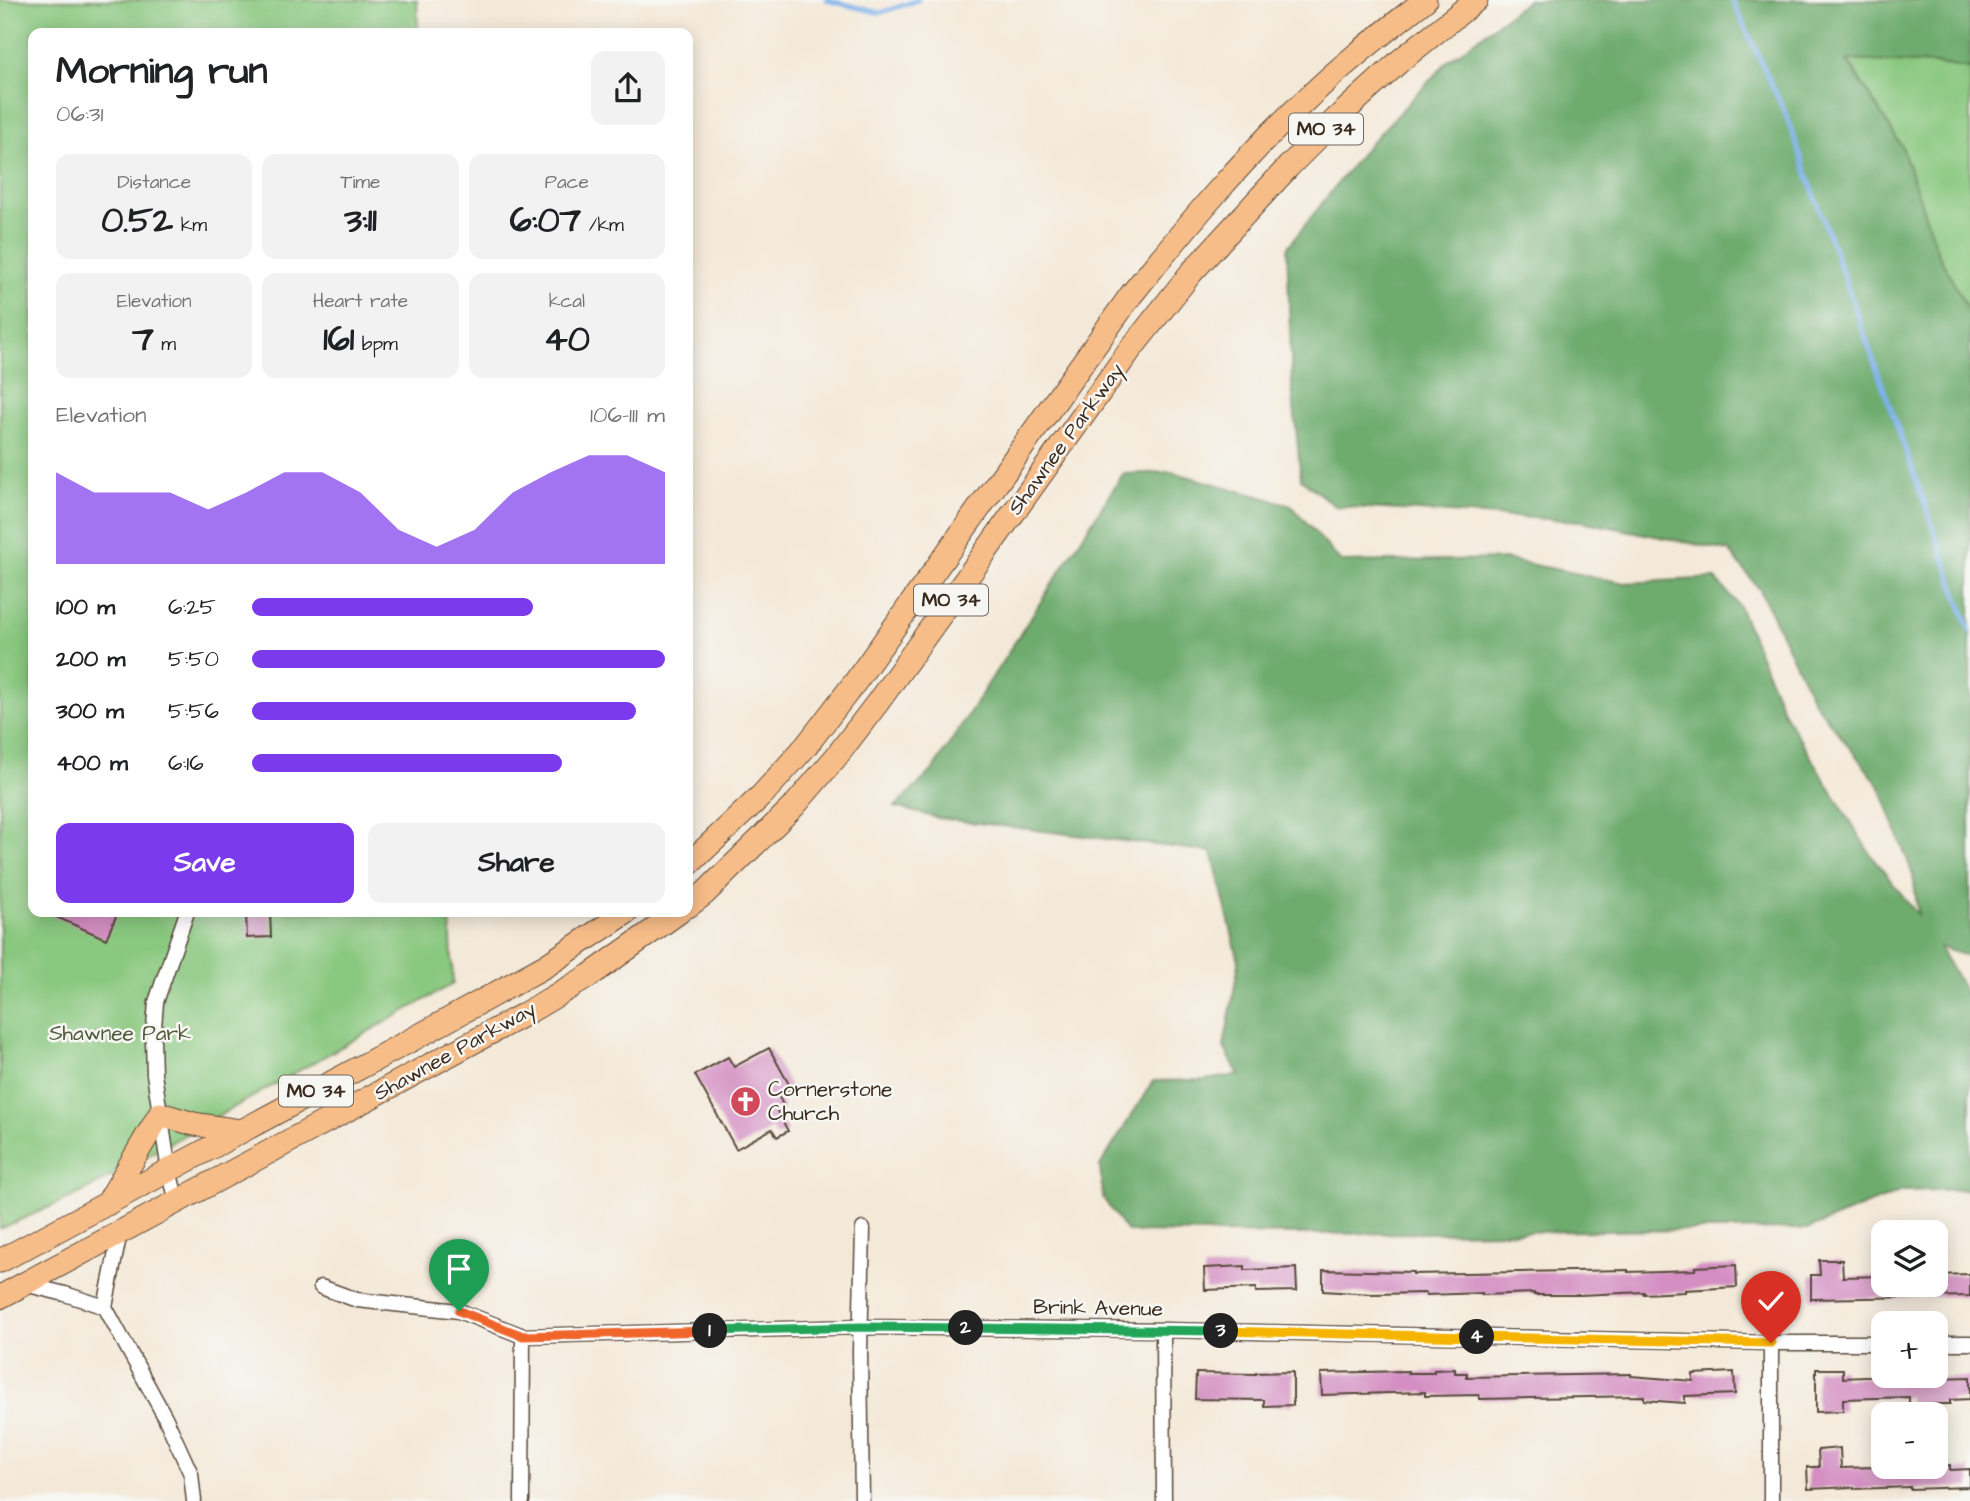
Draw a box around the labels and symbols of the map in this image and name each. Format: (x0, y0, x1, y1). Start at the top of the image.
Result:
road number: MO 34 (1289, 113, 1363, 144)
street label: Shawnee Parkway (1001, 357, 1133, 522)
road number: MO 34 (914, 584, 988, 615)
street label: Shawnee Parkway (369, 994, 543, 1109)
park label: Shawnee Park (49, 1019, 191, 1048)
place label: Cornerstone Church (768, 1075, 892, 1128)
road number: MO 34 (279, 1076, 353, 1106)
church icon: Cornerstone Church (728, 1084, 762, 1118)
pin (429, 1239, 489, 1311)
pin (1741, 1271, 1801, 1343)
street label: Brink Avenue (1033, 1292, 1163, 1324)
pin: 2 (948, 1310, 984, 1346)
pin: 1 (692, 1314, 728, 1348)
pin: 3 (1204, 1314, 1238, 1348)
pin: 4 (1460, 1320, 1494, 1354)

